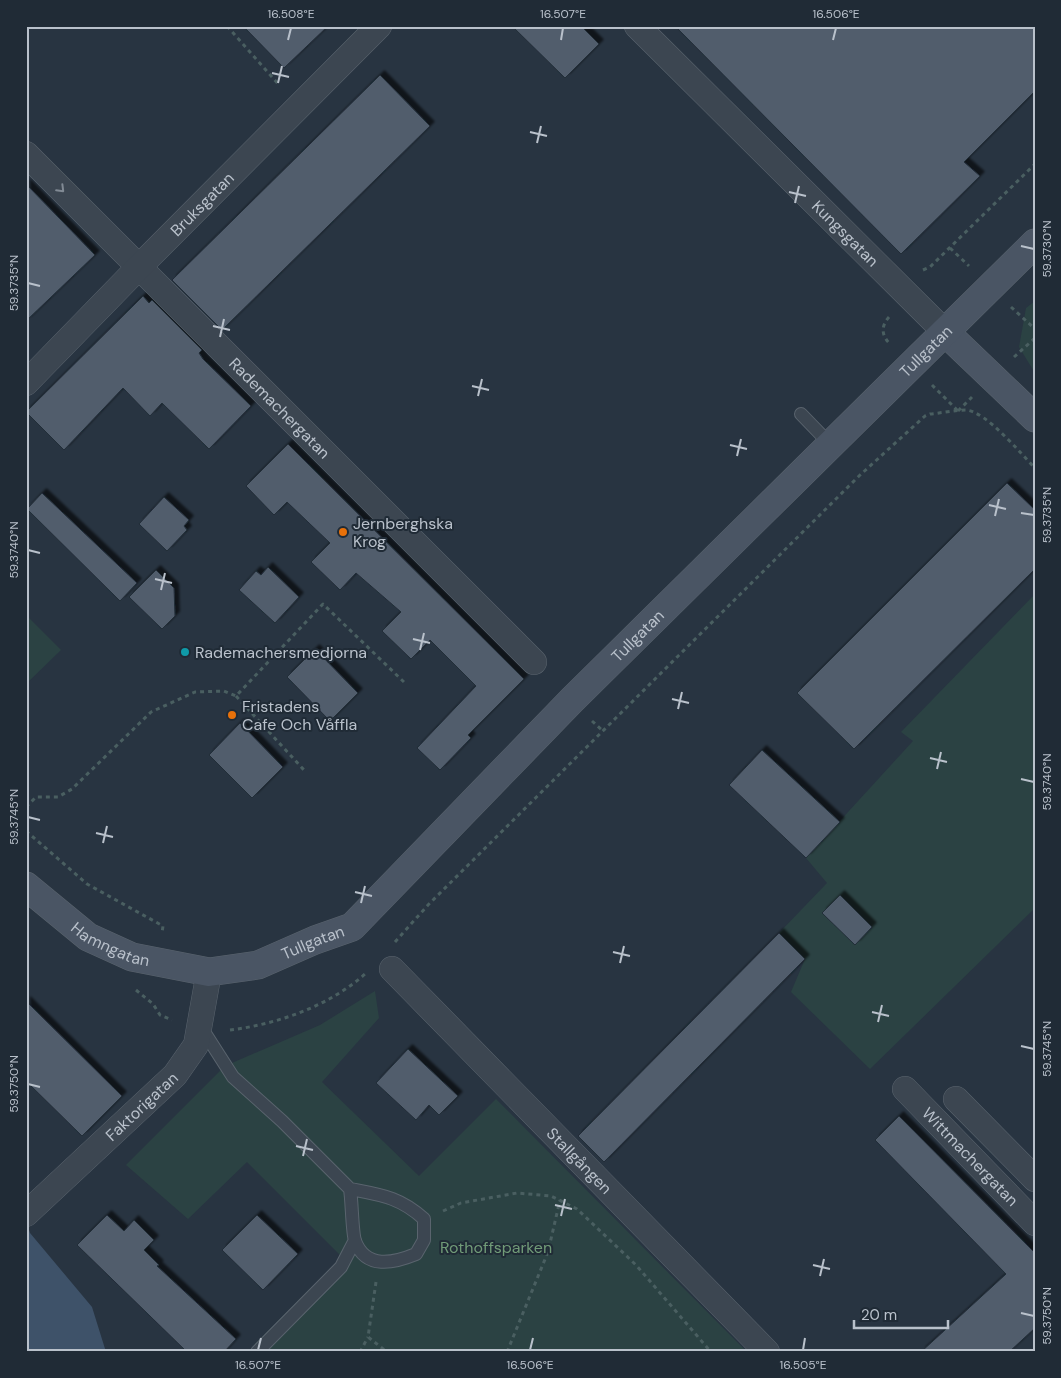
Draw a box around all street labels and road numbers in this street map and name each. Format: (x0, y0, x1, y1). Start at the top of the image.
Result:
street label: Bruksgatan (166, 168, 239, 241)
street label: Kungsgatan (807, 196, 883, 271)
street label: Tullgatan (895, 321, 957, 382)
street label: Rademachergatan (224, 353, 335, 463)
street label: Tullgatan (607, 605, 669, 667)
street label: Hamngatan (67, 917, 151, 971)
street label: Tullgatan (278, 921, 347, 964)
street label: Faktorigatan (101, 1068, 183, 1146)
street label: Wittmachergatan (917, 1103, 1023, 1211)
street label: Stallgången (542, 1123, 616, 1199)

